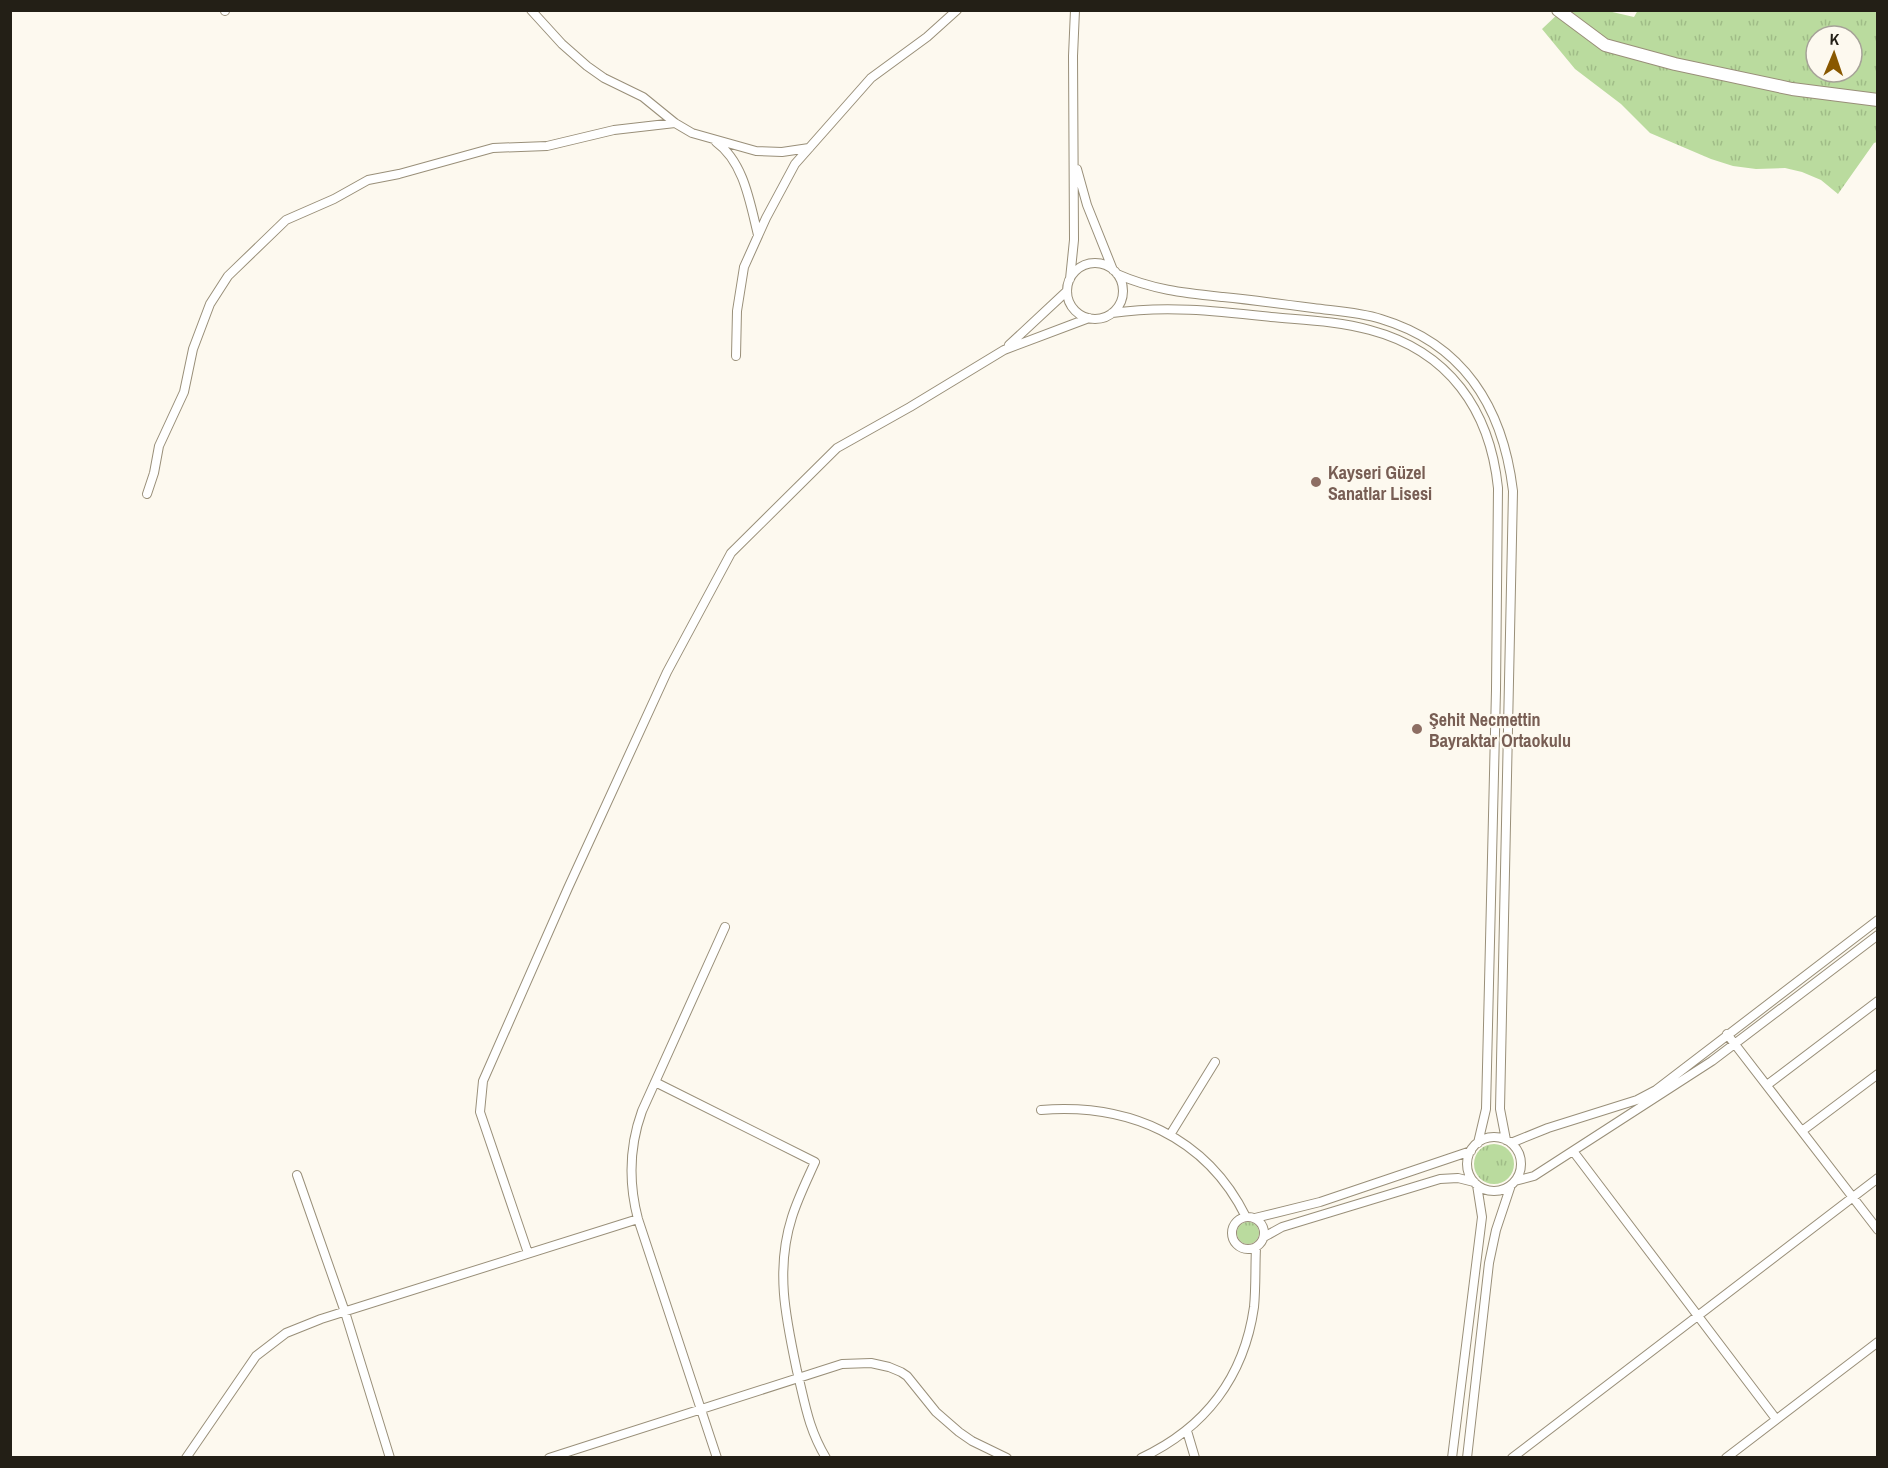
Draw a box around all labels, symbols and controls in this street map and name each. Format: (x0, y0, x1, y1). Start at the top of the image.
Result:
north arrow (1804, 24, 1864, 84)
text: K (1829, 28, 1840, 50)
place label: Kayseri Güzel Sanatlar Lisesi (1328, 460, 1432, 506)
marker: Kayseri Güzel Sanatlar Lisesi (1309, 475, 1323, 489)
place label: Şehit Necmettin Bayraktar Ortaokulu (1429, 707, 1571, 753)
marker: Şehit Necmettin Bayraktar Ortaokulu (1410, 722, 1424, 736)

